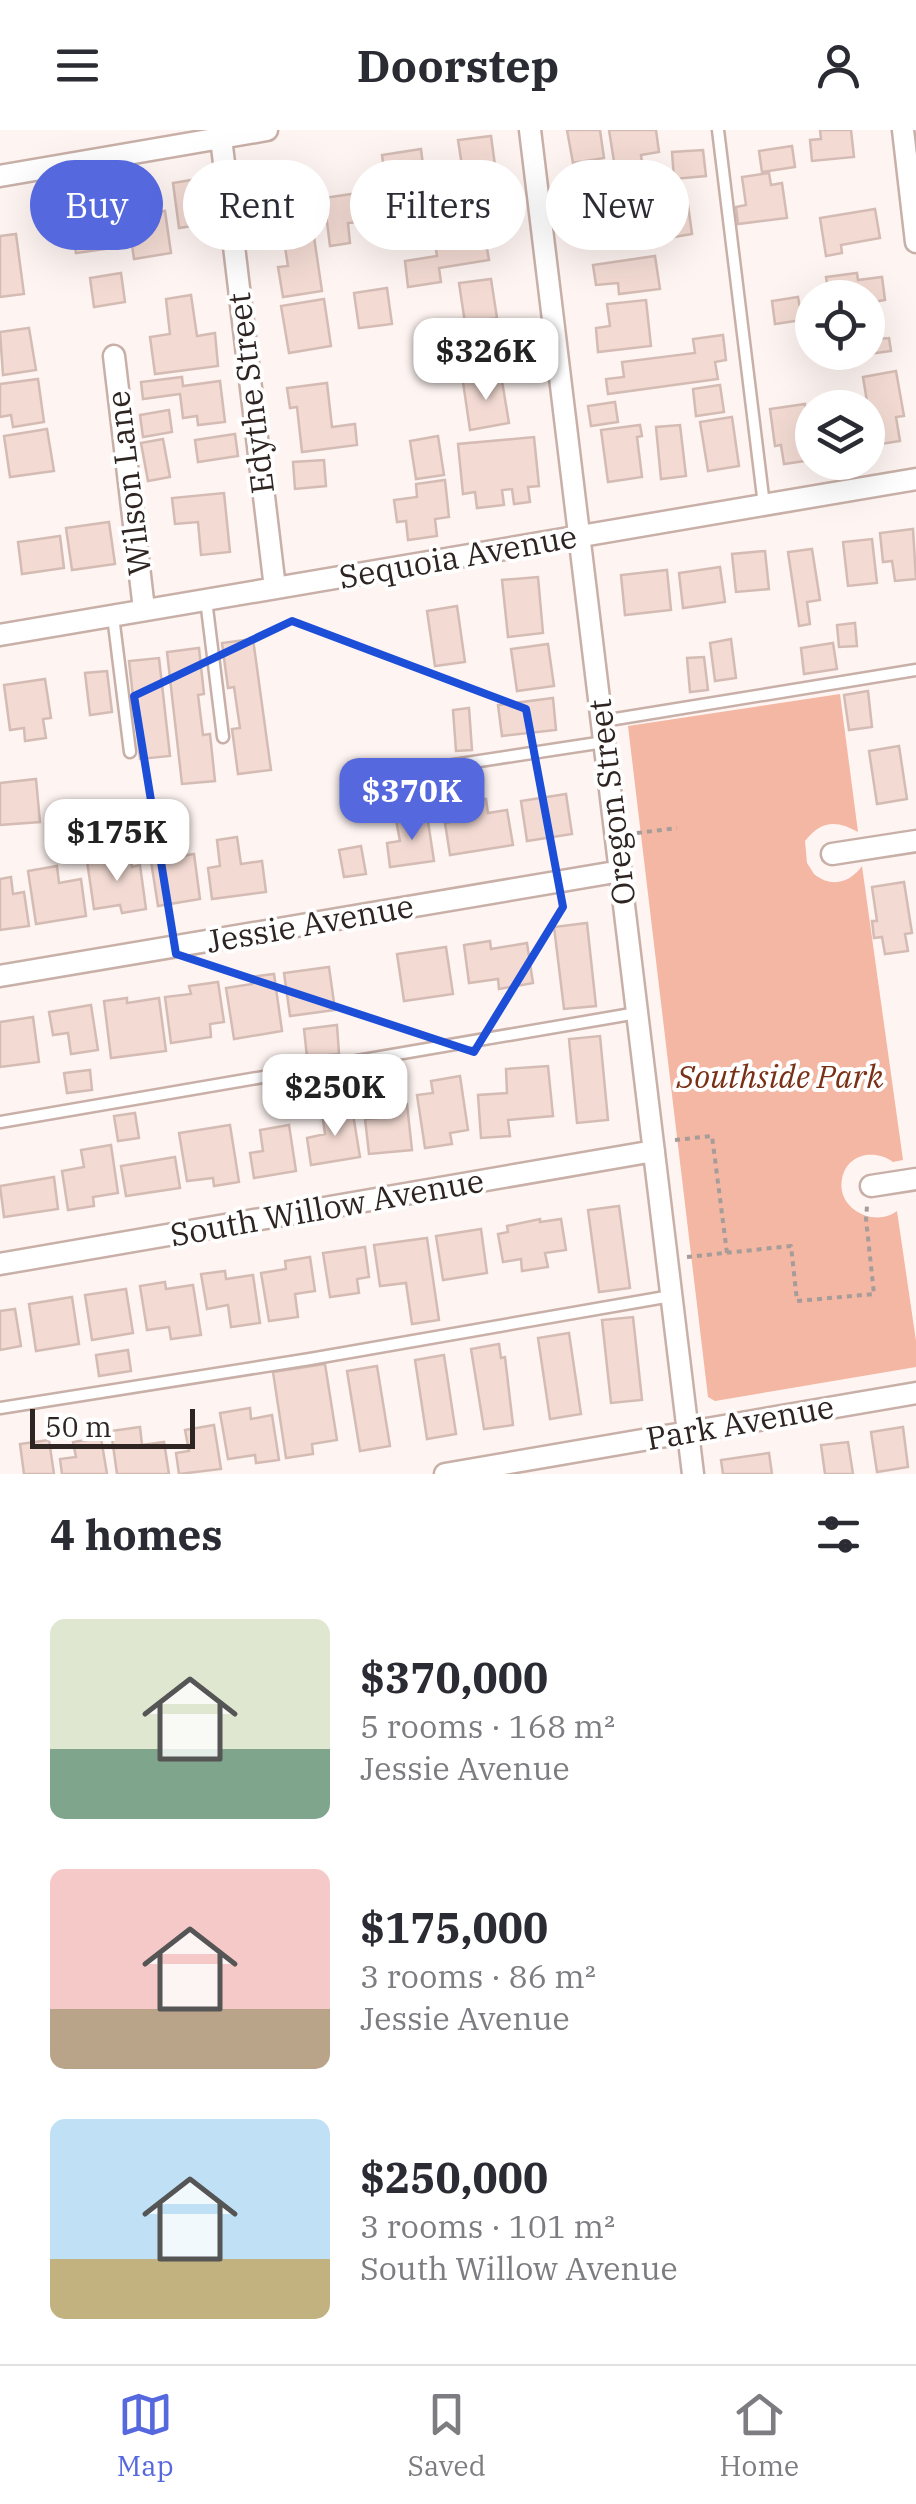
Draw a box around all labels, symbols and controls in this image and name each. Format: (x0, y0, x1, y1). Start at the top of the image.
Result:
text: Doorstep (357, 36, 559, 94)
icon: menu (50, 38, 105, 93)
icon: person (811, 38, 866, 93)
chip: Buy (30, 160, 163, 250)
chip: Rent (183, 160, 330, 250)
chip: Filters (350, 160, 526, 250)
chip: New (546, 160, 689, 250)
map controls (795, 280, 885, 480)
button: locate (795, 280, 885, 370)
street label: Edythe Street (217, 290, 283, 496)
pin: $326K (416, 318, 556, 403)
text: $326K (435, 329, 537, 371)
street label: Wilson Lane (96, 388, 160, 578)
button: layers (795, 390, 885, 480)
street label: Sequoia Avenue (336, 514, 580, 598)
street label: Oregon Street (578, 697, 644, 908)
pin: $370K (342, 758, 482, 843)
text: $370K (361, 769, 463, 811)
pin: $175K (47, 799, 187, 884)
text: $175K (66, 810, 168, 852)
street label: Jessie Avenue (203, 884, 417, 962)
pin: $250K (265, 1054, 405, 1139)
park label: Southside Park (676, 1055, 883, 1097)
text: $250K (284, 1065, 386, 1107)
street label: South Willow Avenue (167, 1159, 487, 1255)
street label: Park Avenue (643, 1385, 837, 1459)
scale bar (30, 1404, 195, 1448)
text: 50 m (45, 1408, 112, 1445)
text: 4 homes (50, 1507, 223, 1562)
icon: filters (811, 1507, 866, 1562)
text: $370,000 (360, 1650, 548, 1705)
icon: home (130, 1659, 250, 1779)
text: 5 rooms · 168 m² (360, 1705, 615, 1747)
text: Jessie Avenue (360, 1747, 570, 1789)
text: $175,000 (360, 1900, 548, 1955)
icon: home (130, 1909, 250, 2029)
text: 3 rooms · 86 m² (360, 1955, 596, 1997)
text: Jessie Avenue (360, 1997, 570, 2039)
text: $250,000 (360, 2150, 548, 2205)
icon: home (130, 2159, 250, 2279)
text: 3 rooms · 101 m² (360, 2205, 615, 2247)
text: South Willow Avenue (360, 2247, 678, 2289)
tab: Map (117, 2387, 174, 2484)
tab: Saved (407, 2387, 486, 2484)
tab: Home (720, 2387, 799, 2484)

